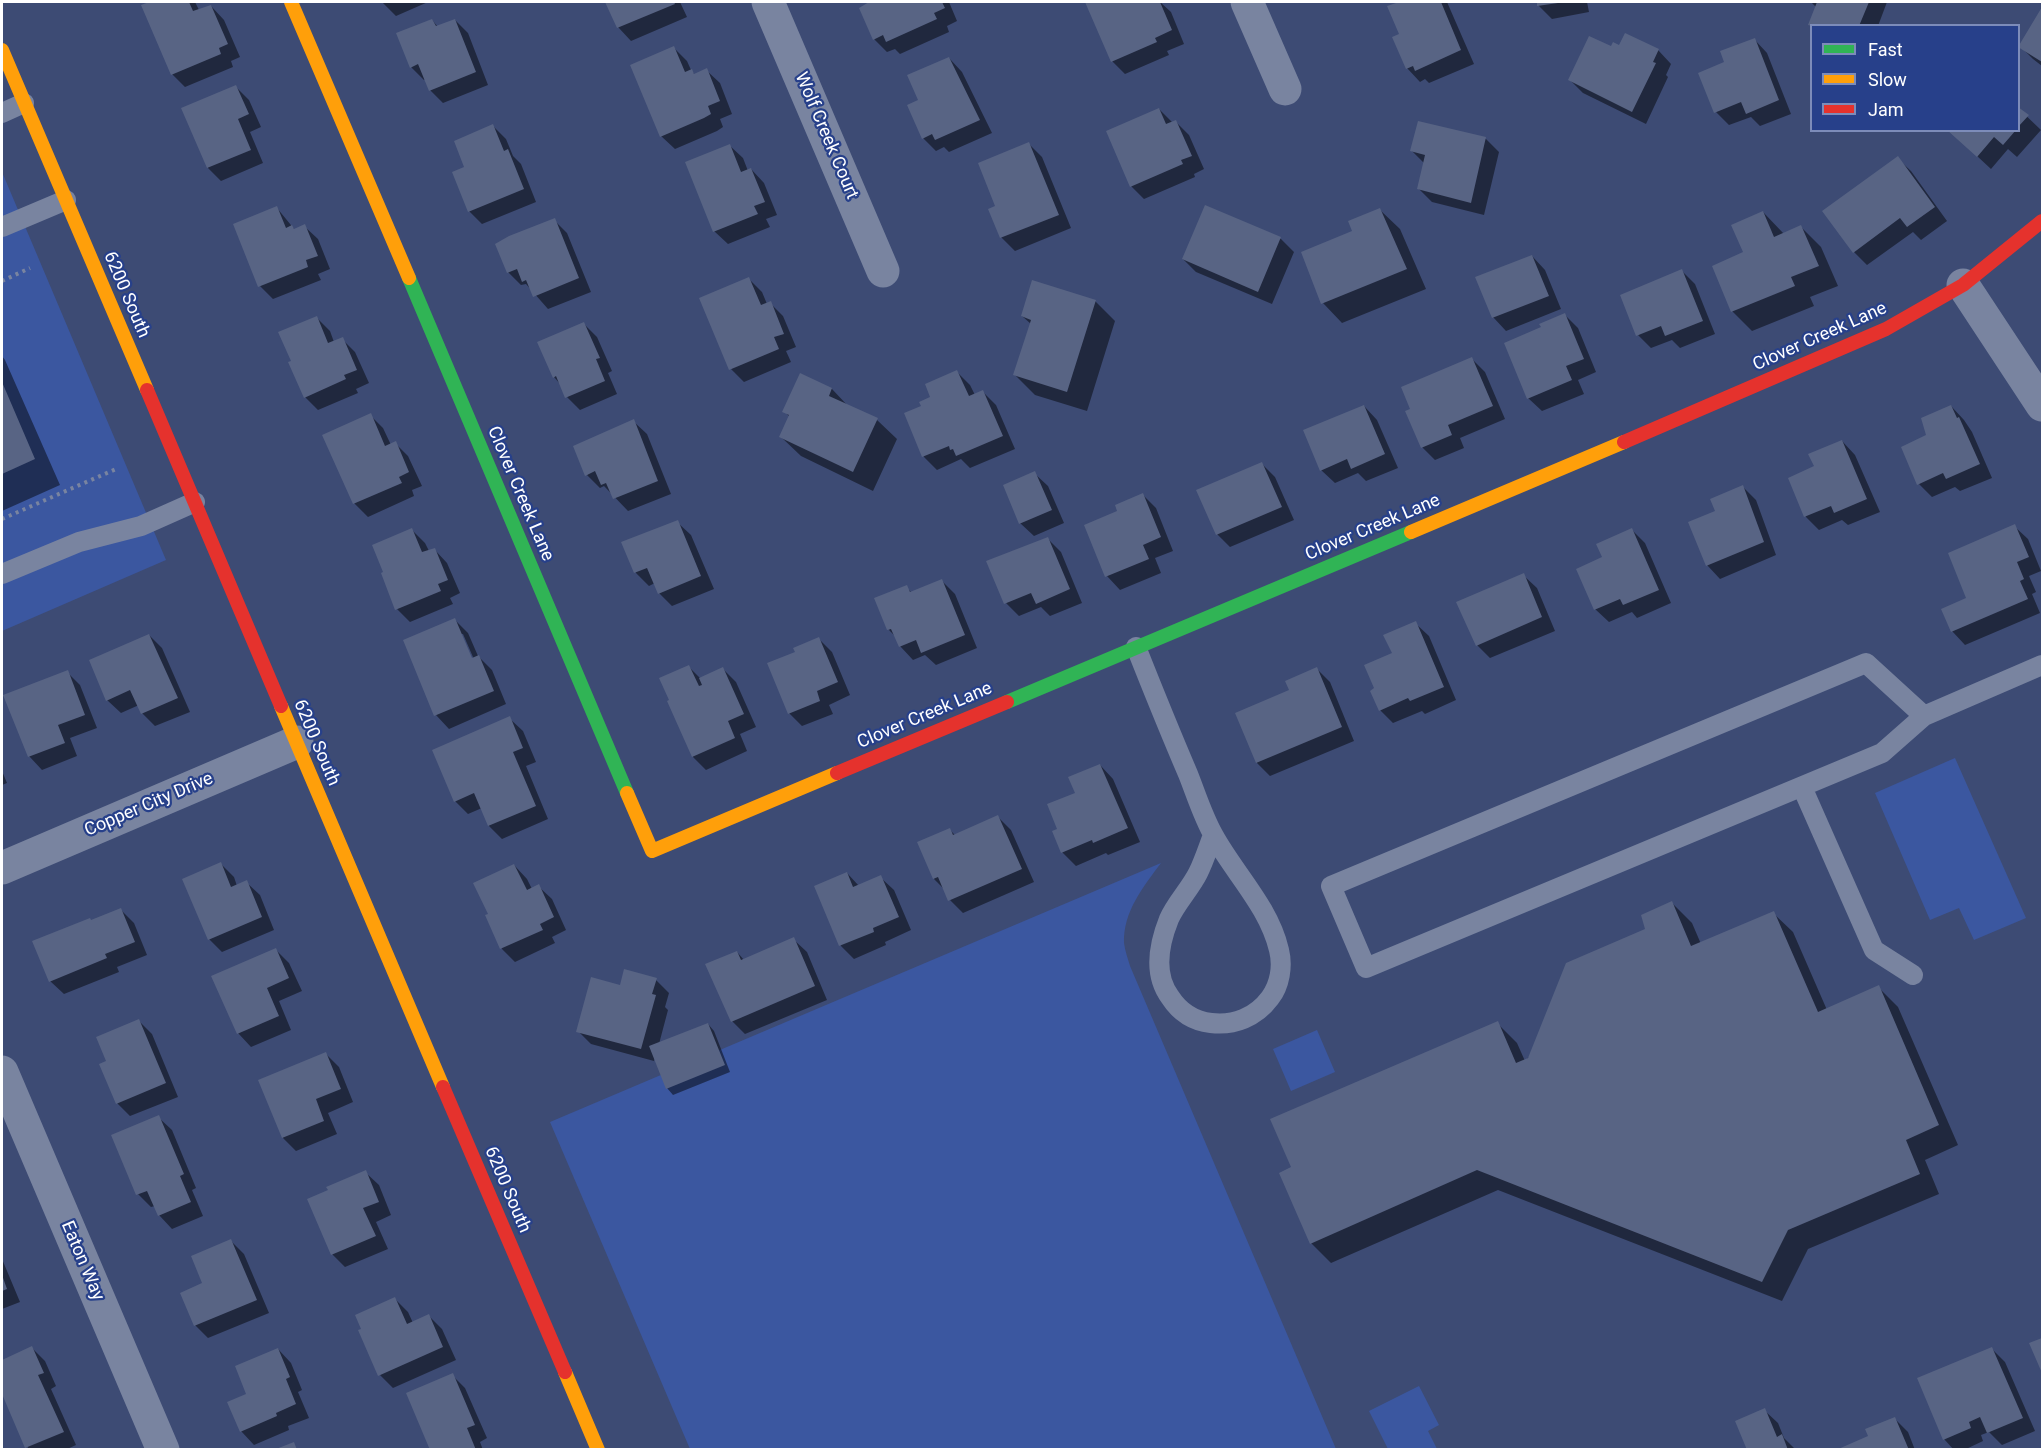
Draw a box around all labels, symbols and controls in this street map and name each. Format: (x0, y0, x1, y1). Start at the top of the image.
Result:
legend (1810, 24, 2020, 132)
text: Fast (1868, 39, 1903, 60)
street label: Wolf Creek Court (790, 69, 862, 203)
text: Slow (1868, 69, 1907, 90)
text: Jam (1868, 99, 1904, 120)
street label: 6200 South (98, 249, 154, 341)
street label: Clover Creek Lane (1750, 298, 1890, 376)
street label: Clover Creek Lane (482, 423, 558, 565)
street label: Clover Creek Lane (1302, 490, 1444, 566)
street label: Clover Creek Lane (854, 678, 996, 754)
street label: 6200 South (288, 697, 344, 789)
street label: Copper City Drive (81, 768, 217, 842)
street label: 6200 South (479, 1144, 535, 1236)
street label: Eaton Way (56, 1218, 108, 1304)

